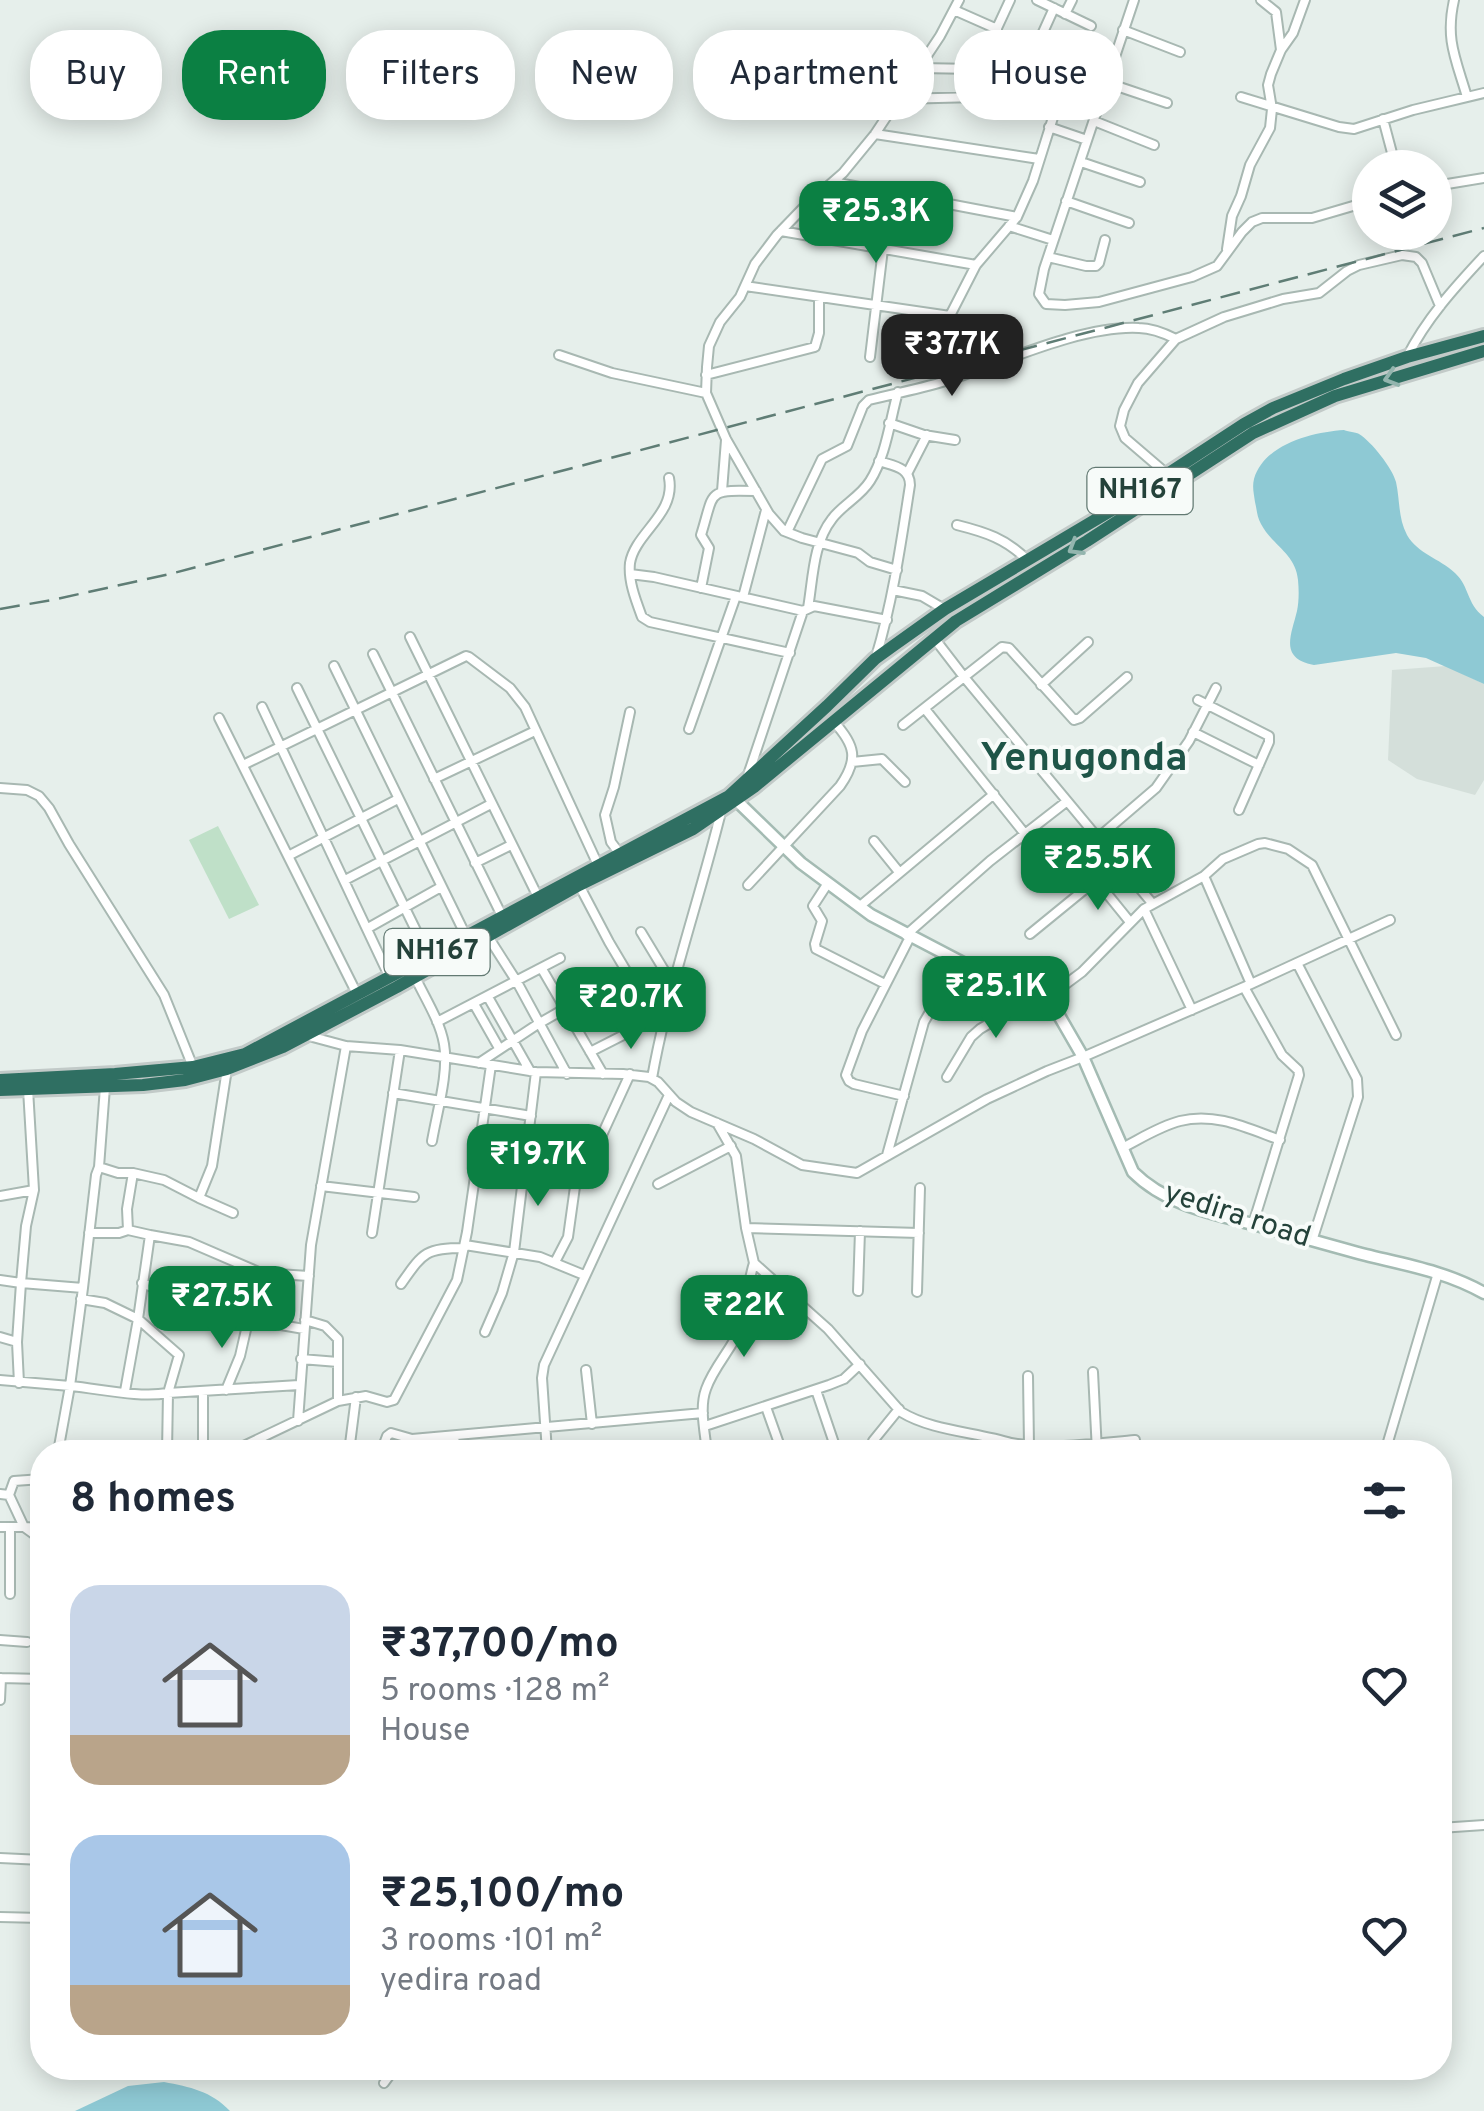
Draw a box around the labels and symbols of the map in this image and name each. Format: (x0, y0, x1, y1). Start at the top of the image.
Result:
pin: ₹25.3K (795, 181, 957, 266)
pin: ₹37.7K (871, 314, 1033, 399)
one-way arrow (1383, 367, 1400, 387)
road number: NH167 (1088, 468, 1192, 514)
one-way arrow (1068, 536, 1086, 555)
district label: Yenugonda (980, 735, 1188, 785)
pin: ₹25.5K (1017, 828, 1179, 913)
road number: NH167 (384, 929, 490, 975)
pin: ₹25.1K (915, 956, 1077, 1041)
pin: ₹20.7K (550, 967, 712, 1052)
pin: ₹19.7K (457, 1124, 619, 1209)
street label: yedira road (1159, 1175, 1315, 1257)
pin: ₹27.5K (141, 1266, 303, 1351)
pin: ₹22K (685, 1275, 803, 1360)

